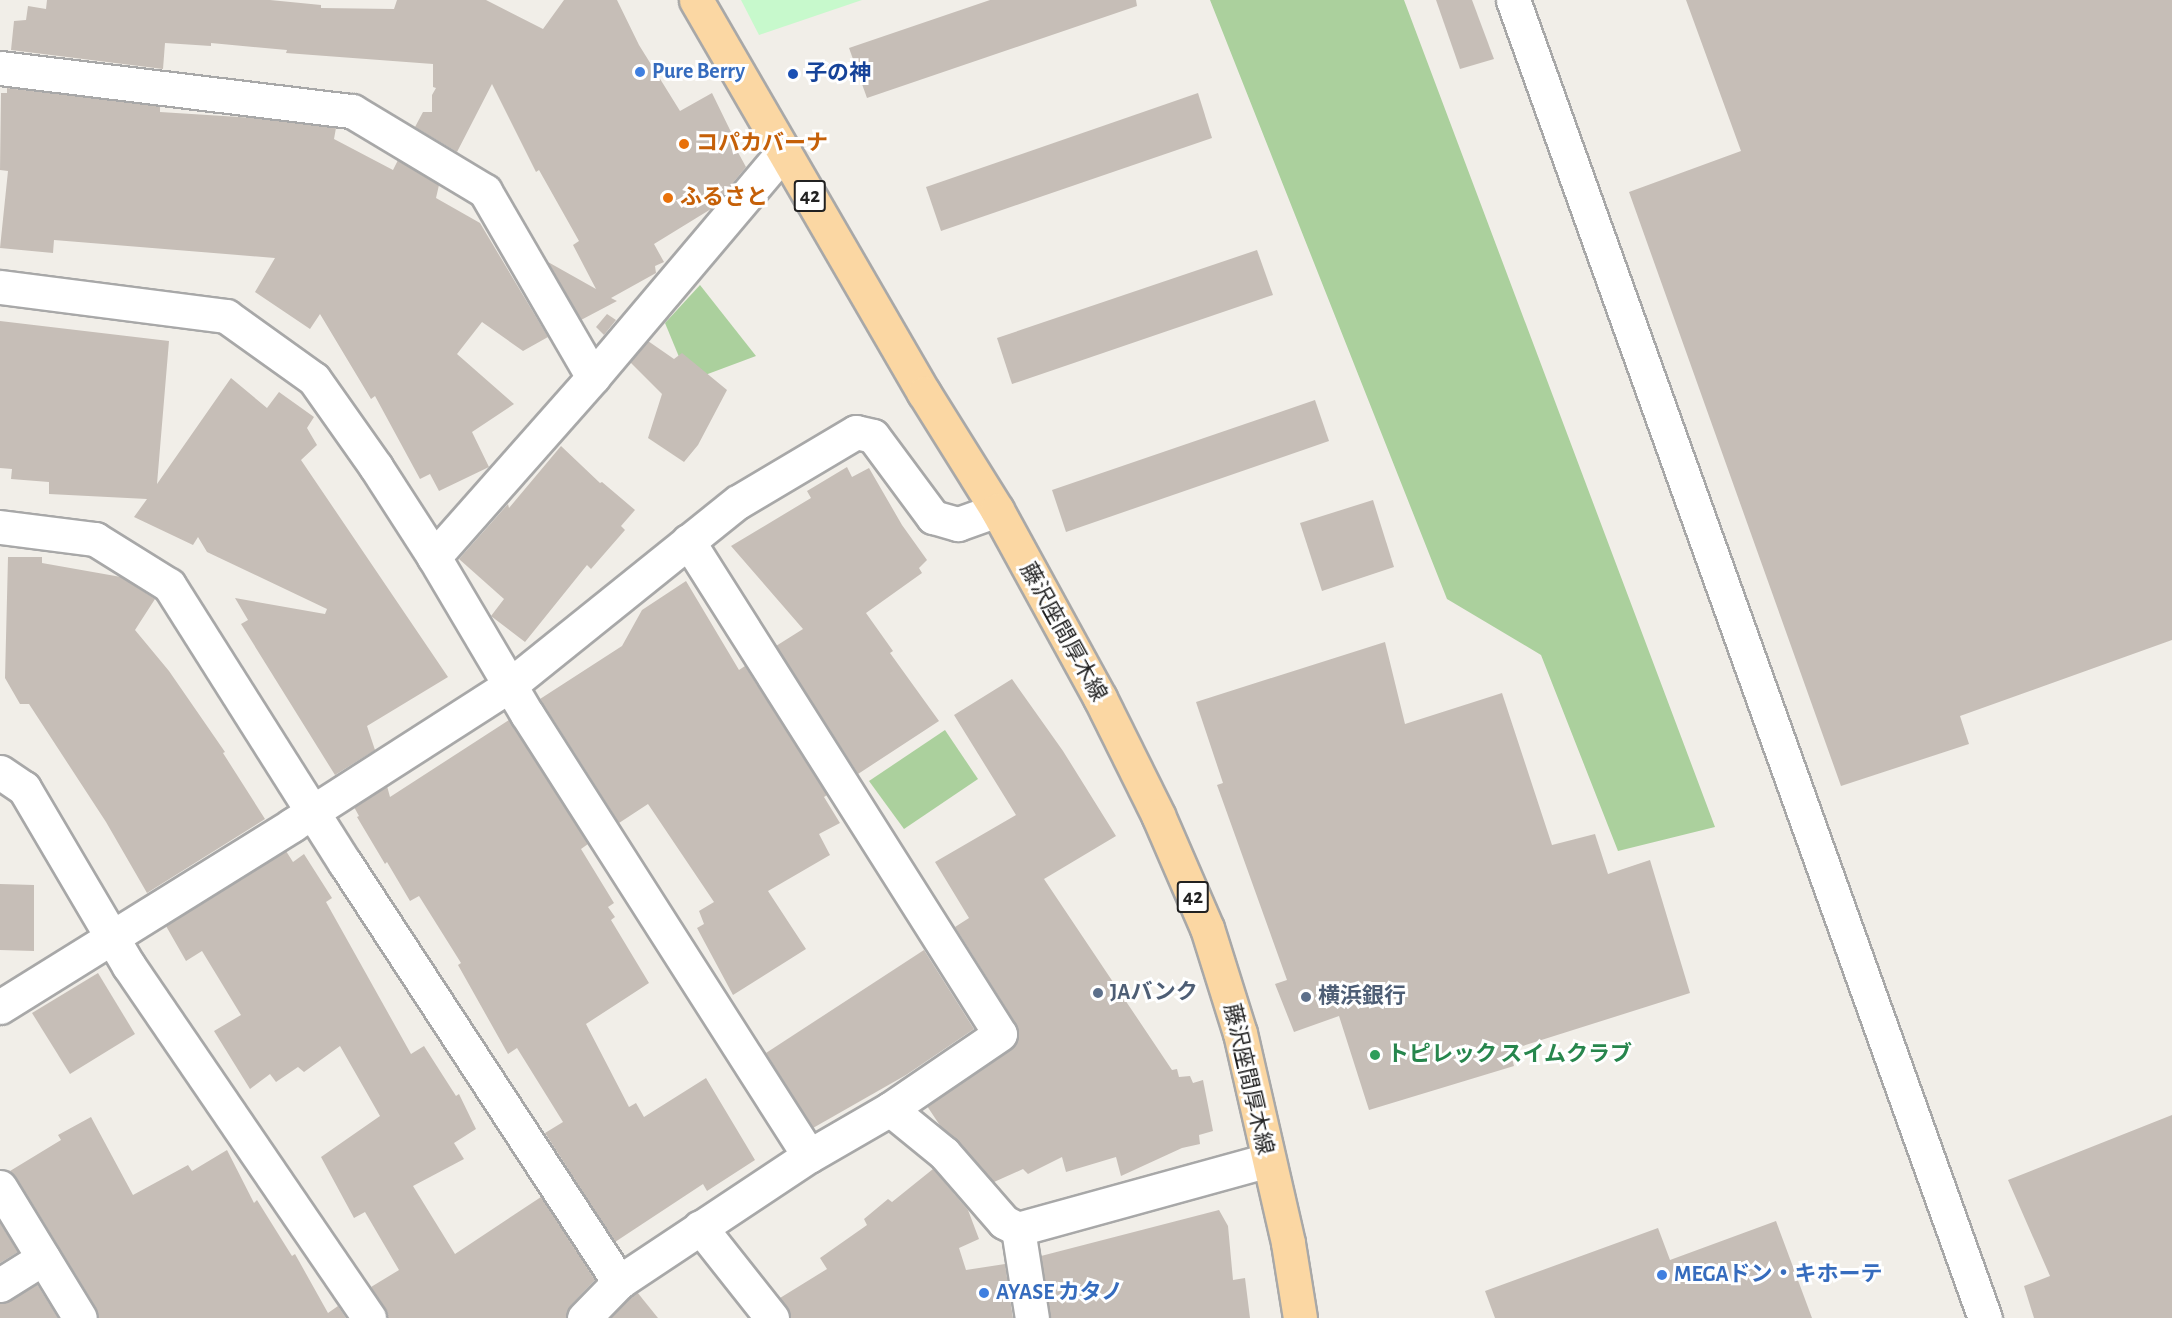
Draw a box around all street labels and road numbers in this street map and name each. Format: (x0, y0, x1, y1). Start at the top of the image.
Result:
road number: 42 (794, 178, 826, 214)
street label: 藤沢座間厚木線 (1014, 558, 1112, 706)
road number: 42 (1176, 879, 1210, 915)
street label: 藤沢座間厚木線 (1218, 1001, 1278, 1157)

